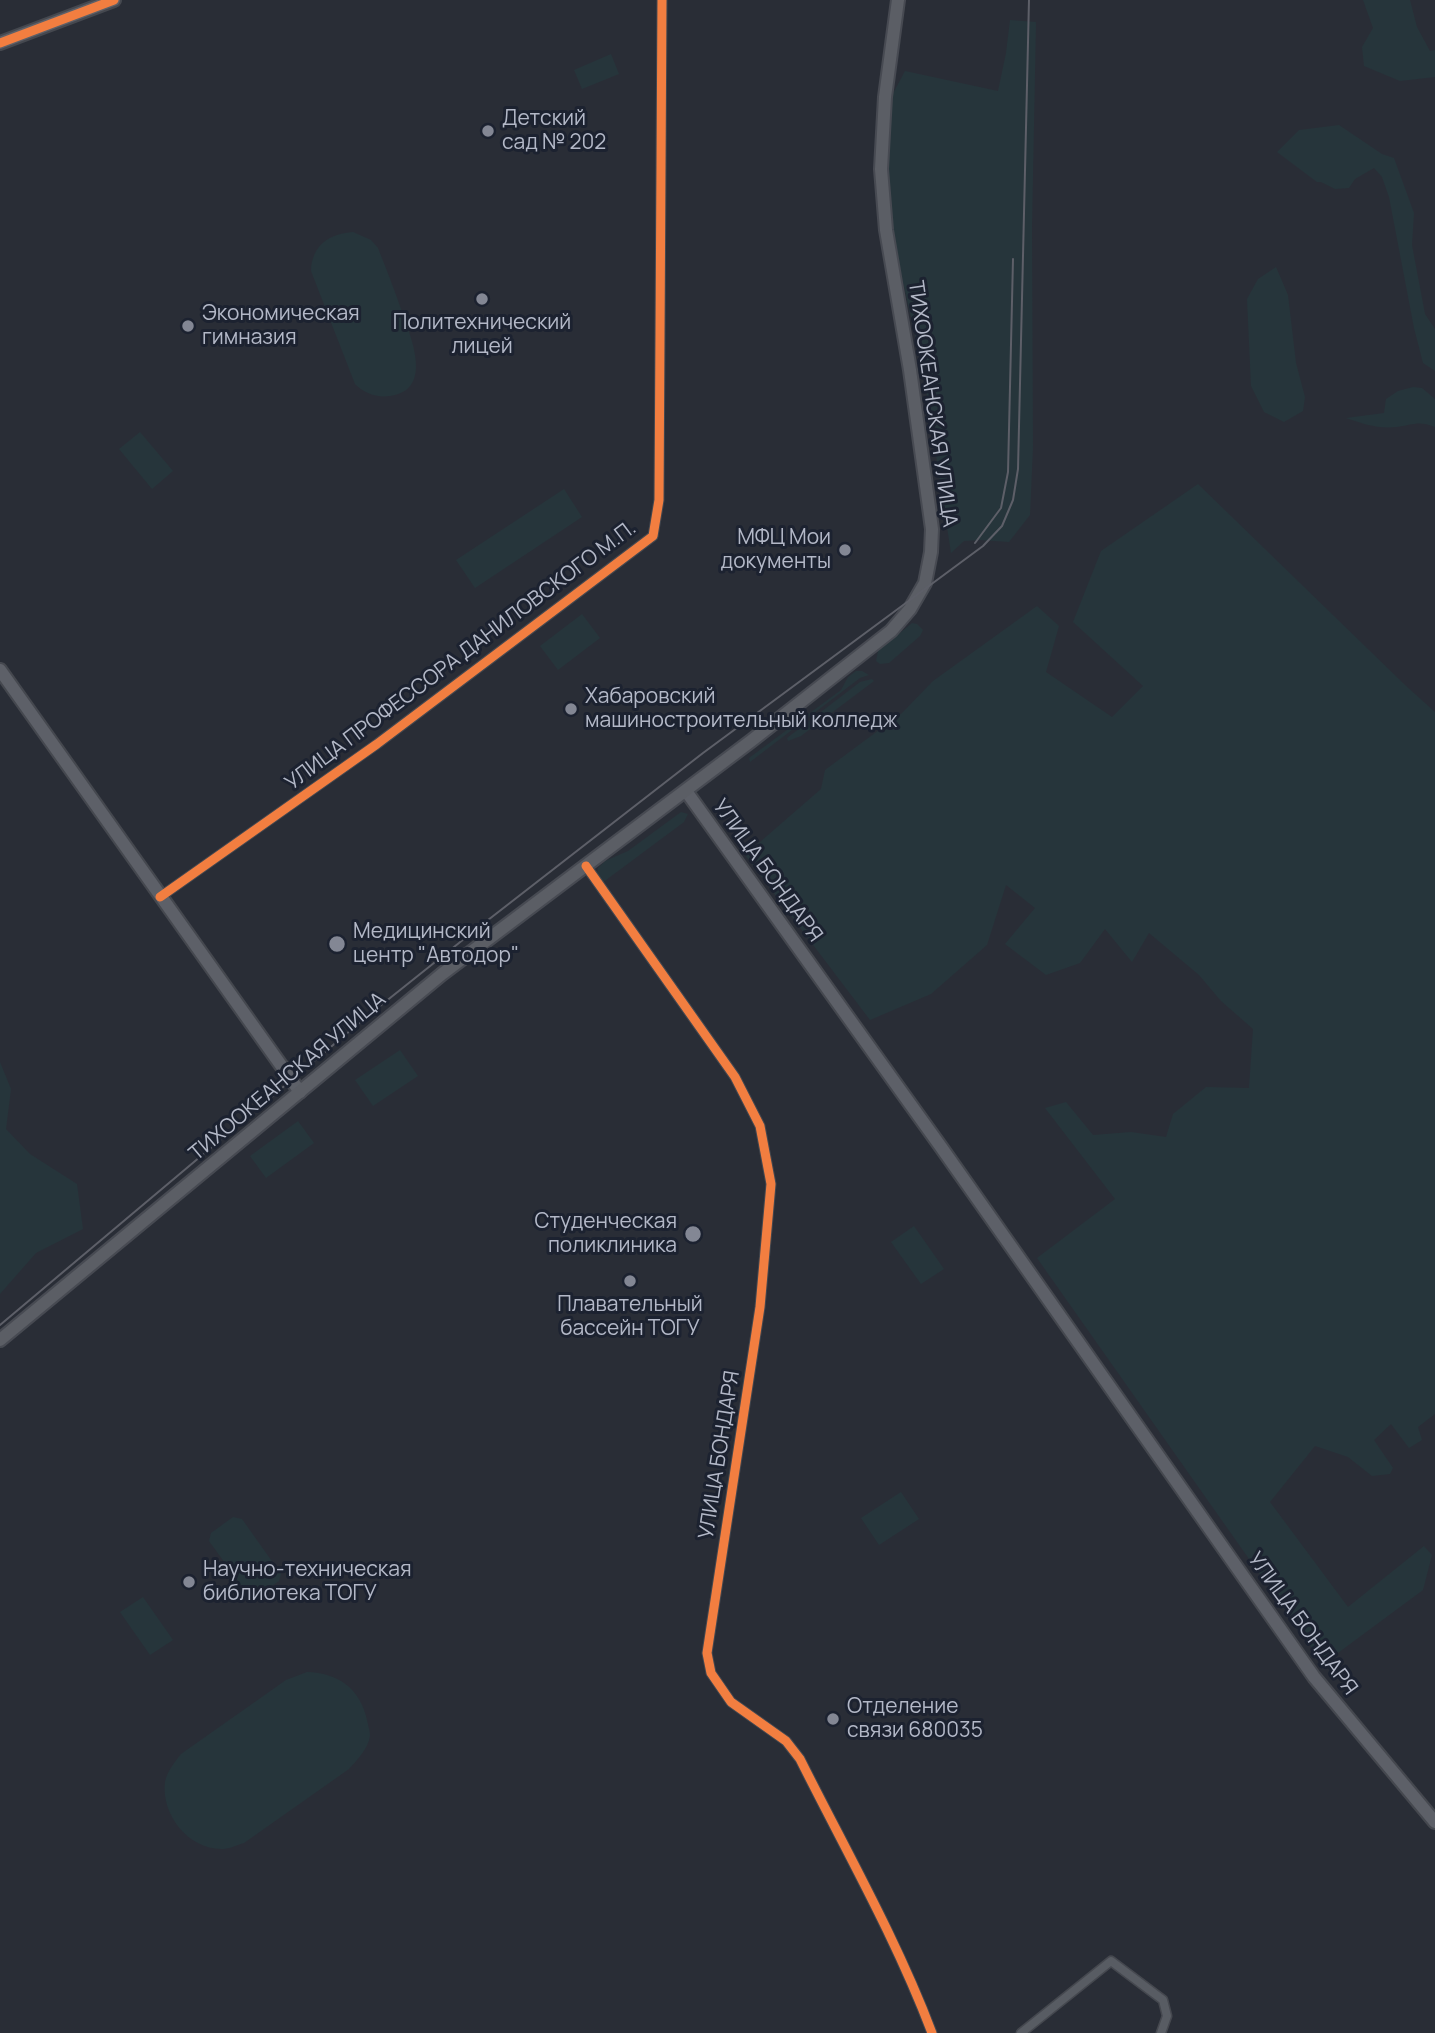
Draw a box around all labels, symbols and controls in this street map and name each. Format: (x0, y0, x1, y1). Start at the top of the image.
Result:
place label: Детский сад № 202 (502, 106, 606, 156)
marker: Детский сад № 202 (480, 123, 496, 139)
street label: ТИХООКЕАНСКАЯ УЛИЦА (902, 279, 962, 529)
marker: Политехнический лицей (474, 291, 490, 307)
place label: Экономическая гимназия (202, 301, 360, 351)
place label: Политехнический лицей (393, 310, 571, 360)
marker: Экономическая гимназия (180, 318, 196, 334)
street label: УЛИЦА ПРОФЕССОРА ДАНИЛОВСКОГО М.П. (281, 516, 641, 796)
place label: МФЦ Мои документы (721, 525, 831, 575)
marker: МФЦ Мои документы (837, 542, 853, 558)
place label: Хабаровский машиностроительный колледж (585, 684, 898, 734)
marker: Хабаровский машиностроительный колледж (563, 701, 579, 717)
street label: УЛИЦА БОНДАРЯ (707, 795, 827, 947)
place label: Медицинский центр "Автодор" (353, 919, 519, 969)
marker: Медицинский центр "Автодор" (327, 934, 347, 954)
street label: ТИХООКЕАНСКАЯ УЛИЦА (185, 987, 391, 1167)
place label: Студенческая поликлиника (535, 1209, 677, 1259)
marker: Студенческая поликлиника (683, 1224, 703, 1244)
marker: Плавательный бассейн ТОГУ (622, 1273, 638, 1289)
place label: Плавательный бассейн ТОГУ (557, 1292, 703, 1342)
street label: УЛИЦА БОНДАРЯ (694, 1369, 746, 1541)
street label: УЛИЦА БОНДАРЯ (1242, 1548, 1362, 1700)
place label: Научно-техническая библиотека ТОГУ (203, 1557, 411, 1607)
marker: Научно-техническая библиотека ТОГУ (181, 1574, 197, 1590)
place label: Отделение связи 680035 (847, 1694, 983, 1744)
marker: Отделение связи 680035 (825, 1711, 841, 1727)

